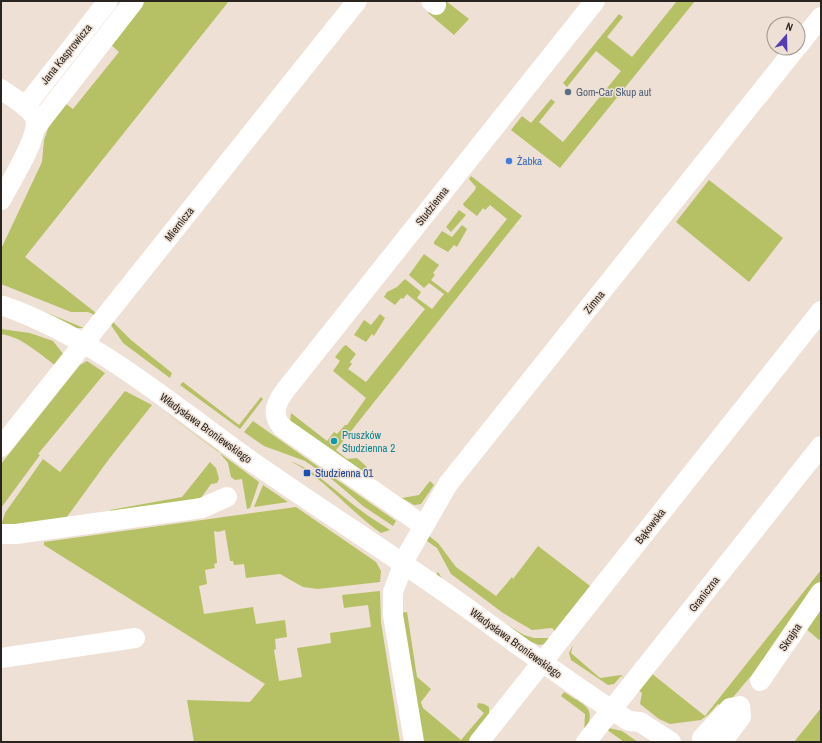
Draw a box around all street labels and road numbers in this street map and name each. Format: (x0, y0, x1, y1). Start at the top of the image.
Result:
street label: Jana Kasprowicza (37, 21, 95, 87)
street label: Studzienna (412, 184, 452, 228)
street label: Miernicza (161, 204, 197, 244)
street label: Zimna (581, 288, 607, 316)
street label: Władysława Broniewskiego (157, 390, 255, 466)
street label: Bąkowska (632, 505, 668, 547)
street label: Graniczna (686, 573, 722, 615)
street label: Władysława Broniewskiego (467, 605, 565, 681)
street label: Skrajna (776, 620, 804, 654)

